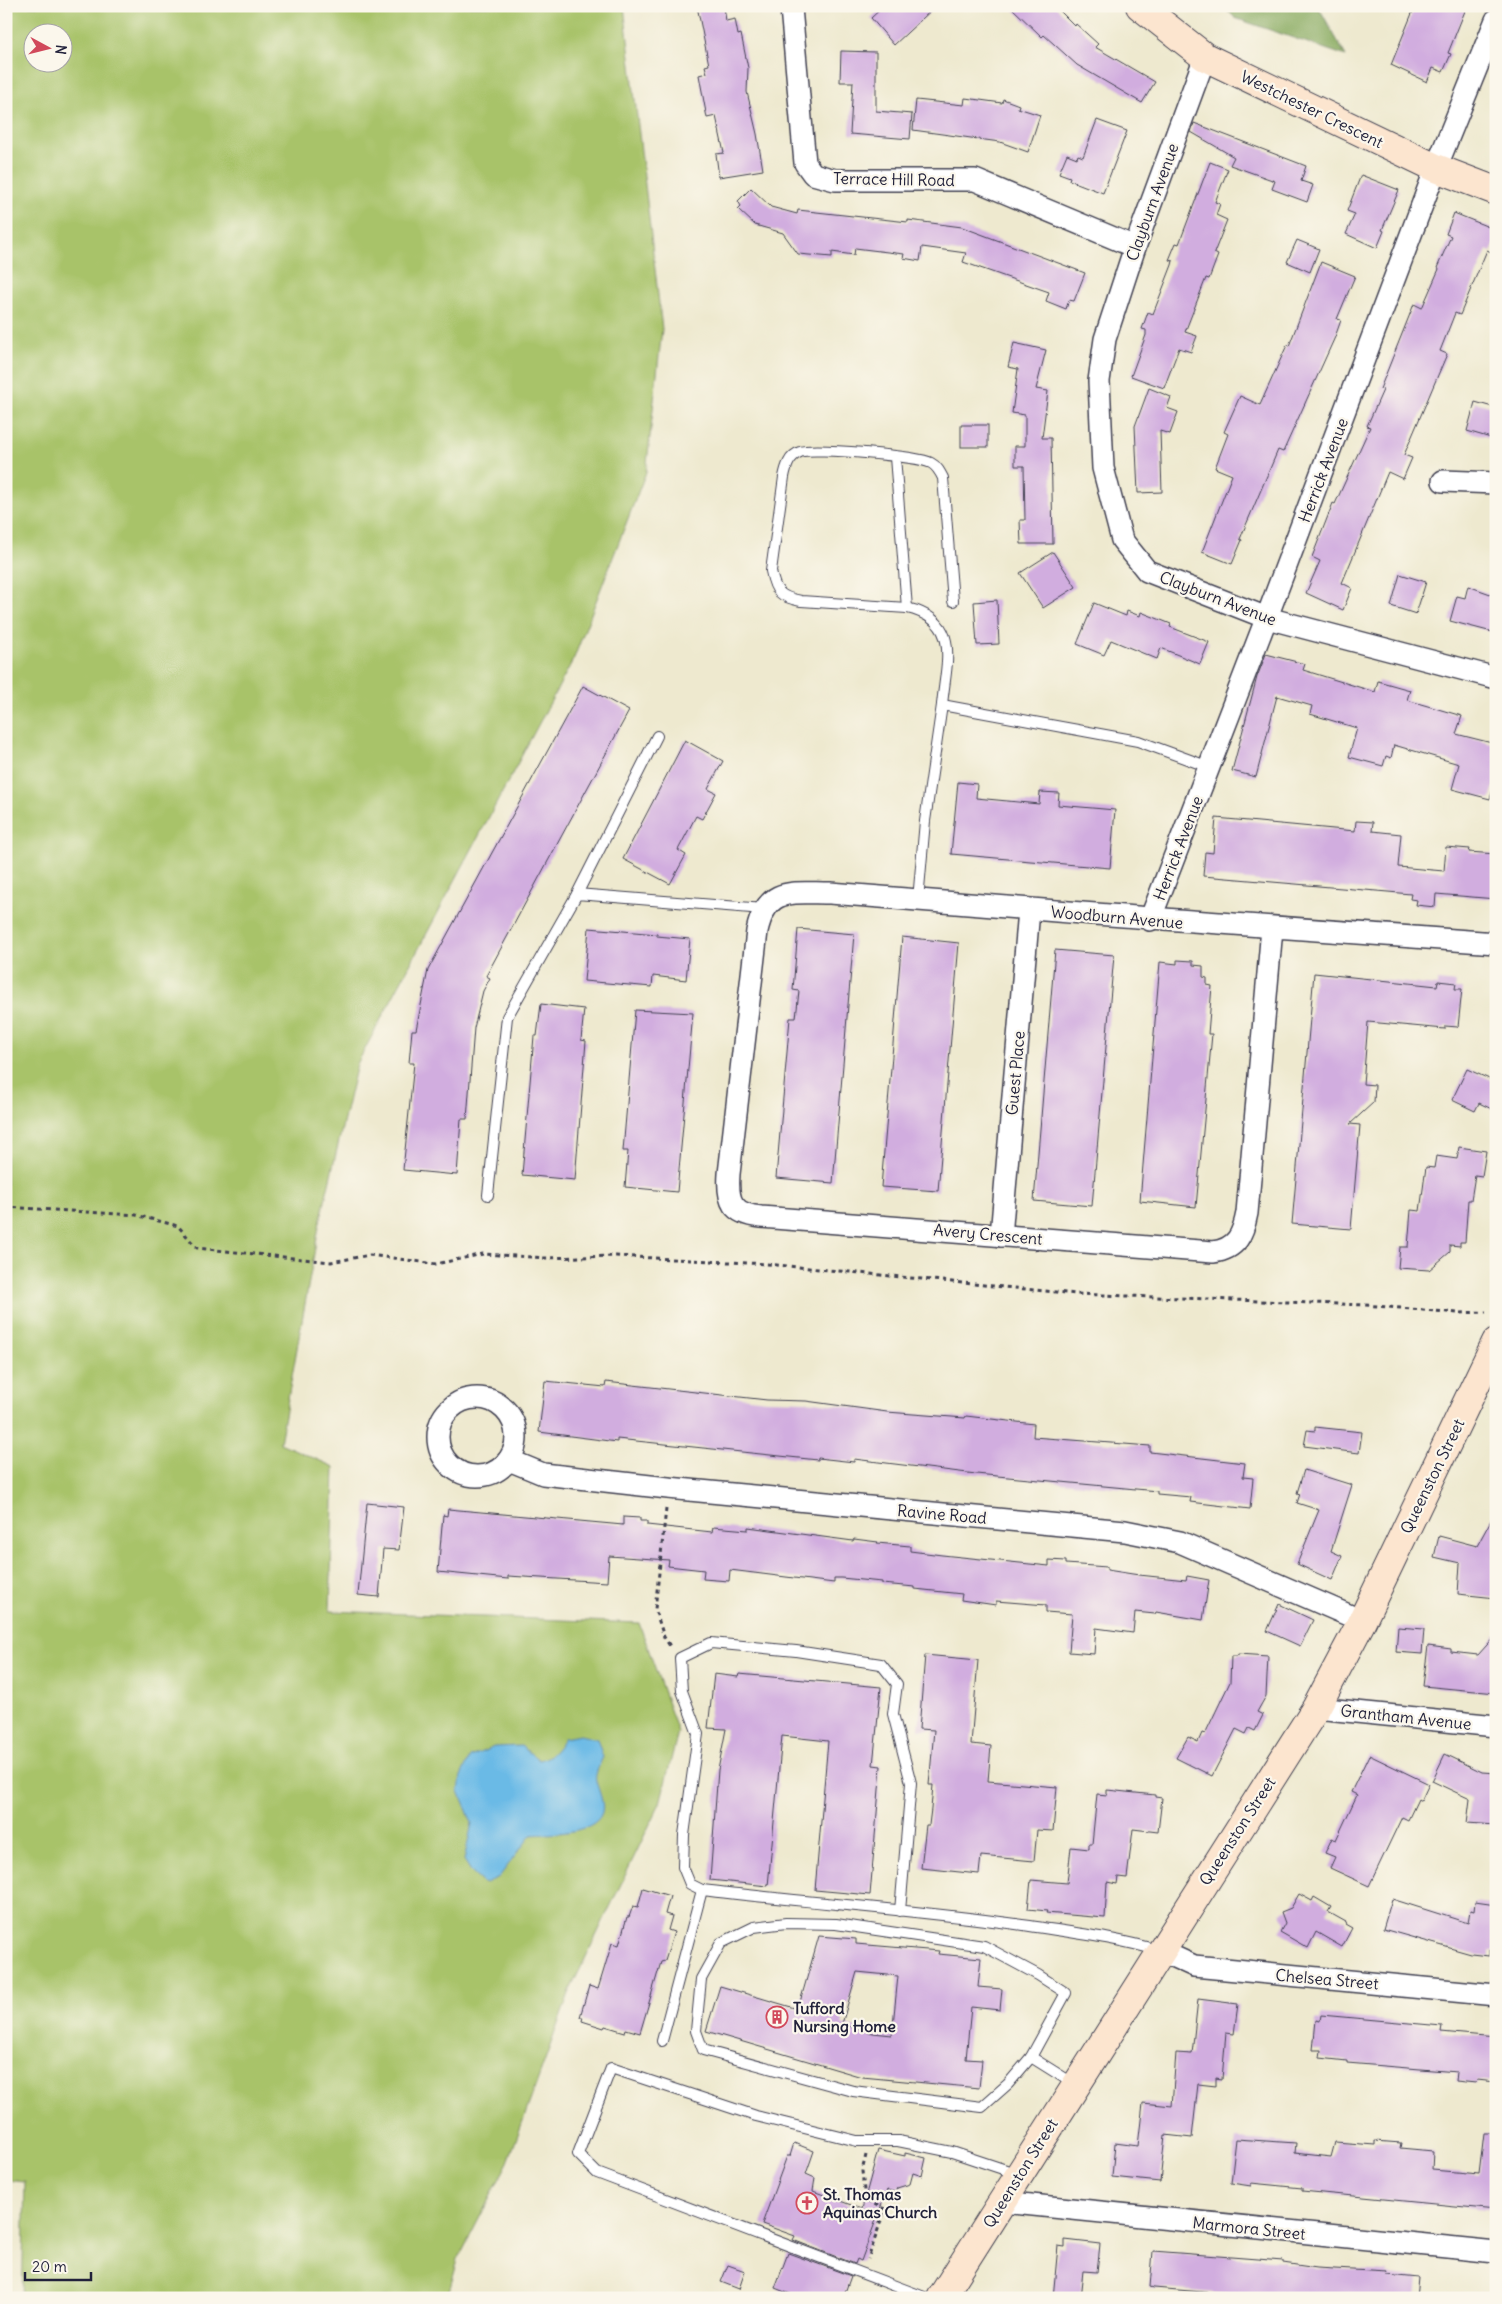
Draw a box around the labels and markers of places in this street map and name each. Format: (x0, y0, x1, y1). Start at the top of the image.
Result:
place label: Tufford Nursing Home (793, 1998, 896, 2037)
building icon: Tufford Nursing Home (765, 2005, 789, 2029)
place label: St. Thomas Aquinas Church (823, 2184, 937, 2223)
church icon: St. Thomas Aquinas Church (795, 2191, 819, 2215)

